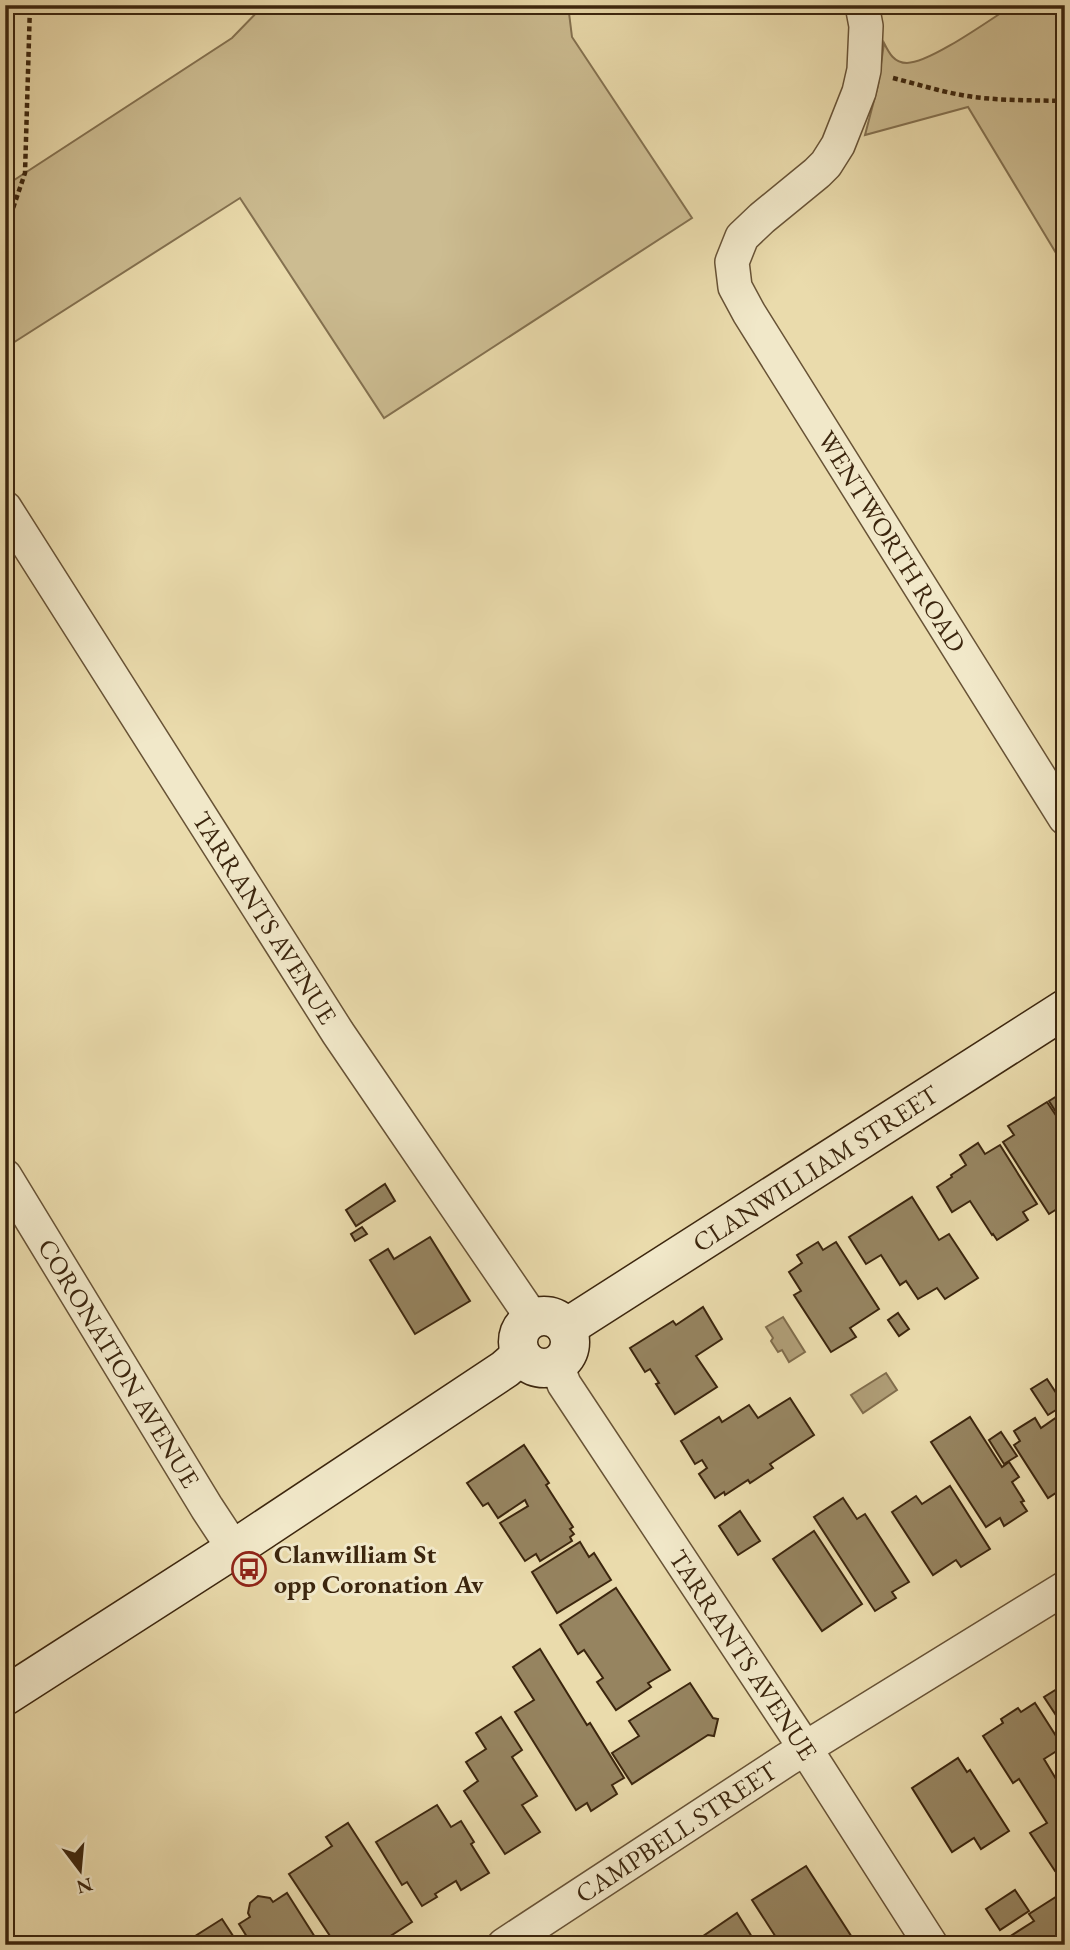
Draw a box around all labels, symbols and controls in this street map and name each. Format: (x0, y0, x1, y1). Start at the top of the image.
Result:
street label: WENTWORTH ROAD (810, 424, 974, 659)
street label: TARRANTS AVENUE (185, 805, 345, 1031)
street label: CLANWILLIAM STREET (686, 1077, 945, 1260)
street label: CORONATION AVENUE (30, 1232, 208, 1494)
place label: Clanwilliam St opp Coronation Av (274, 1537, 484, 1601)
street label: TARRANTS AVENUE (661, 1543, 825, 1767)
bus stop icon: Clanwilliam St opp Coronation Av (230, 1550, 268, 1588)
street label: CAMPBELL STREET (569, 1753, 784, 1911)
north arrow (46, 1834, 116, 1904)
text: N (73, 1872, 95, 1900)

